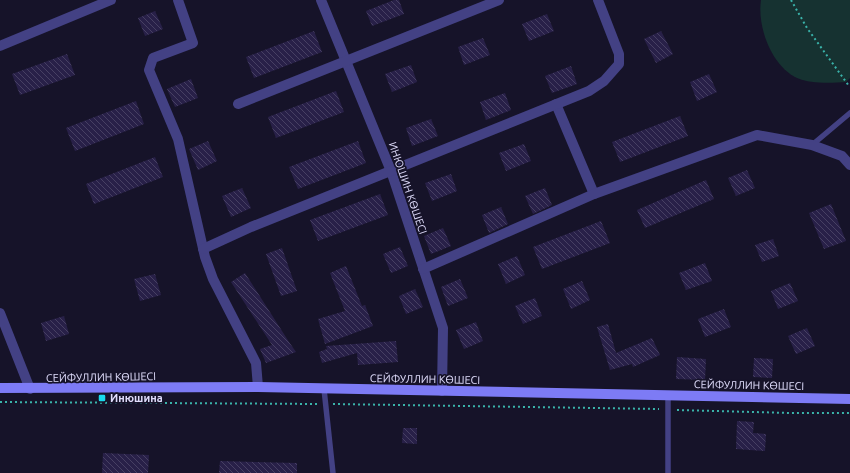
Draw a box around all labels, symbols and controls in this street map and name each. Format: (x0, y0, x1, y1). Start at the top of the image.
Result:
street label: ИНЮШИН КӨШЕСІ (387, 140, 429, 236)
street label: СЕЙФУЛЛИН КӨШЕСІ (46, 370, 156, 384)
street label: СЕЙФУЛЛИН КӨШЕСІ (370, 372, 480, 386)
street label: СЕЙФУЛЛИН КӨШЕСІ (694, 378, 804, 392)
place label: Инюшина (110, 392, 163, 404)
marker: Инюшина (97, 393, 107, 403)

